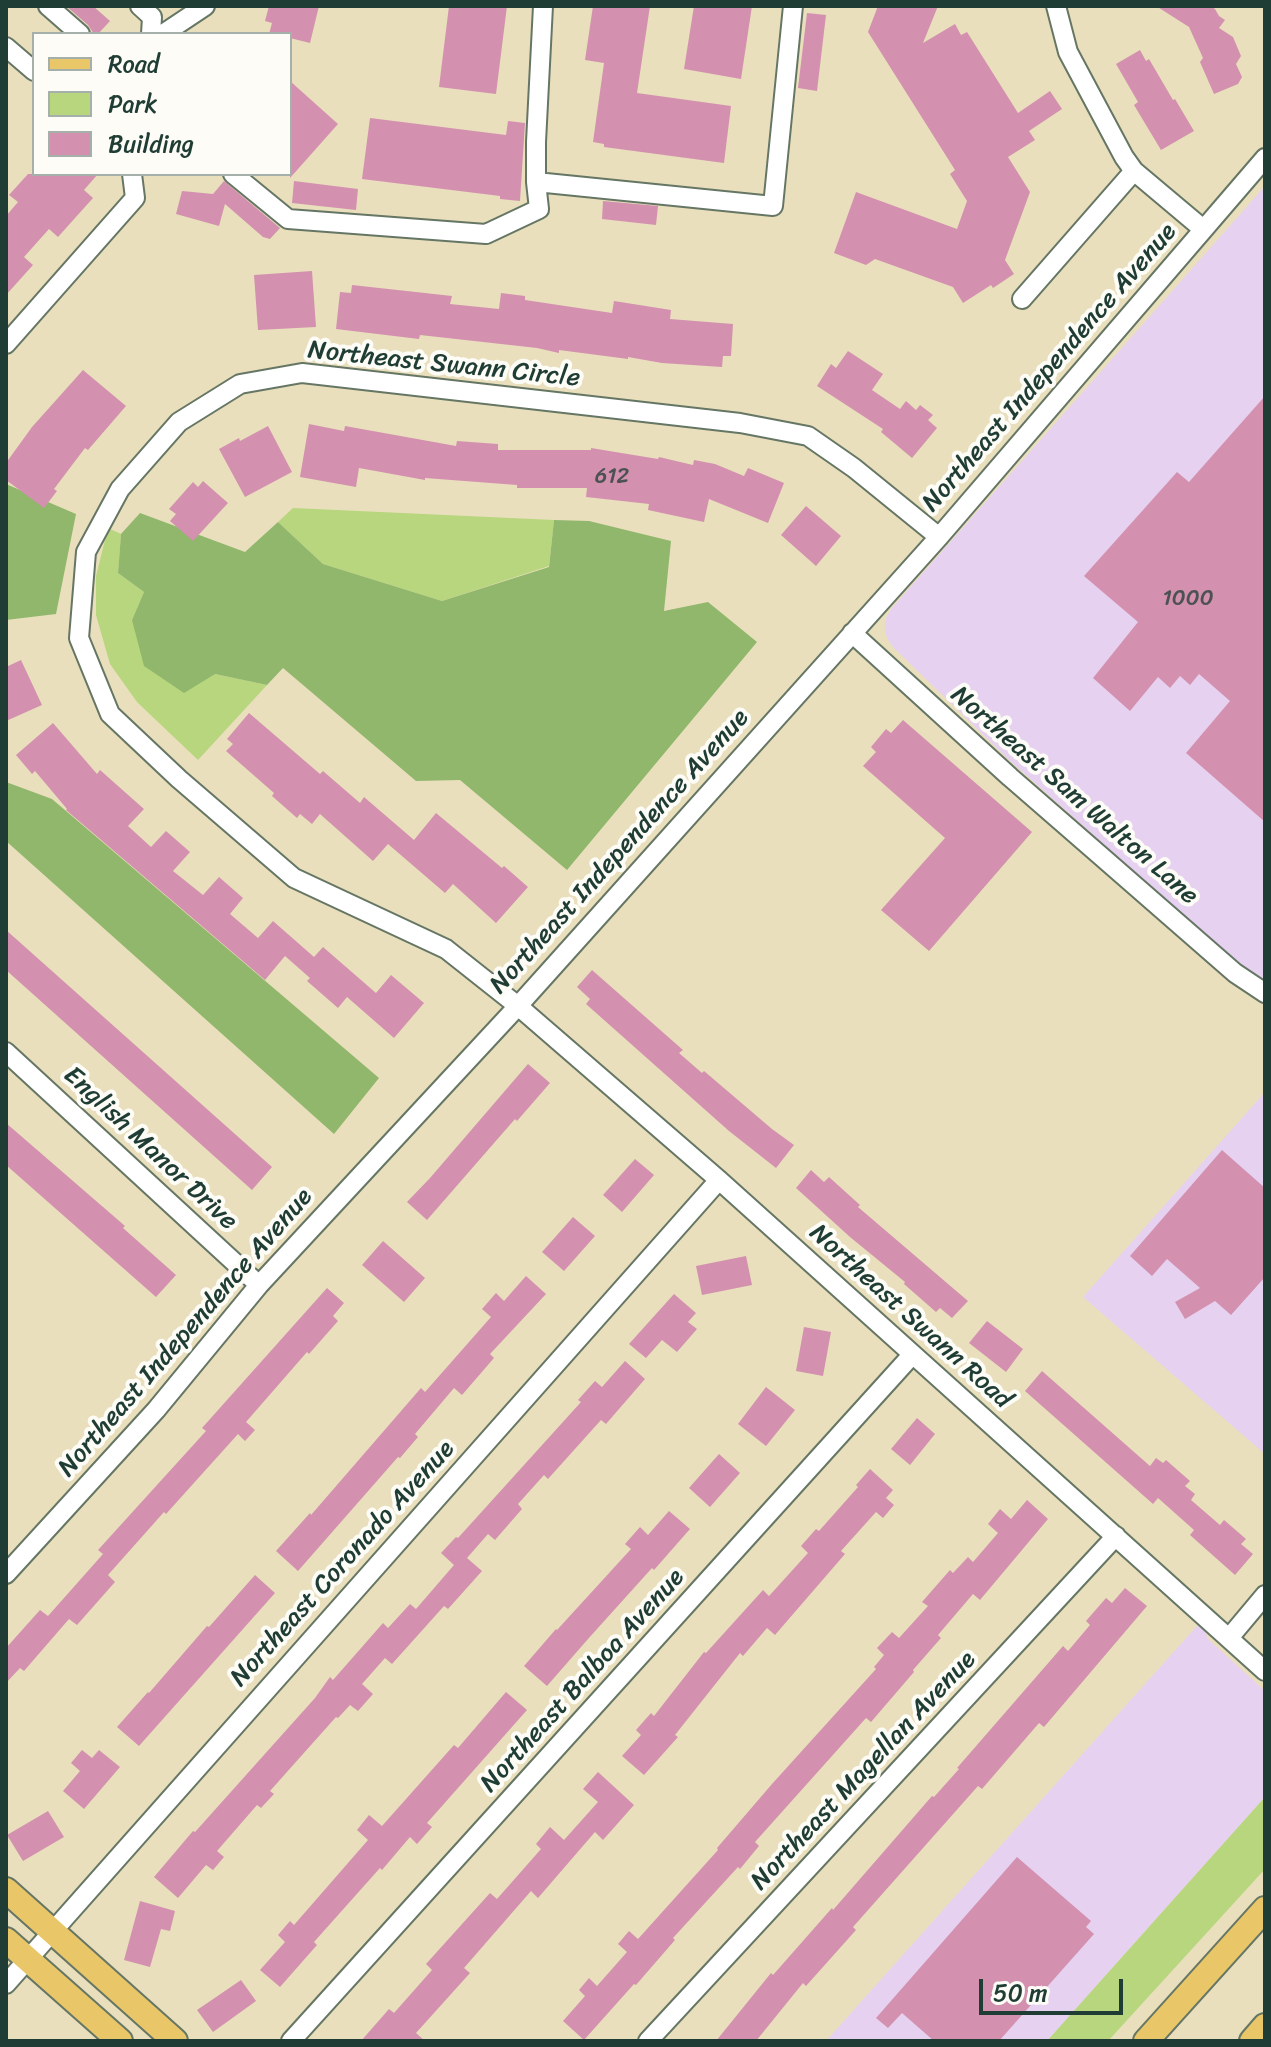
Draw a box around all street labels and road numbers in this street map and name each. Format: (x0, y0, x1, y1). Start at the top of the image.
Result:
street label: Northeast Independence Avenue (916, 217, 1184, 519)
street label: Northeast Swann Circle (306, 335, 582, 395)
street label: Northeast Sam Walton Lane (944, 680, 1204, 912)
street label: Northeast Independence Avenue (484, 703, 756, 1001)
street label: English Manor Drive (57, 1060, 243, 1238)
street label: Northeast Independence Avenue (52, 1182, 320, 1484)
street label: Northeast Swann Road (802, 1218, 1018, 1416)
street label: Northeast Coronado Avenue (224, 1435, 462, 1693)
street label: Northeast Balboa Avenue (474, 1563, 692, 1799)
street label: Northeast Magellan Avenue (745, 1645, 983, 1897)

